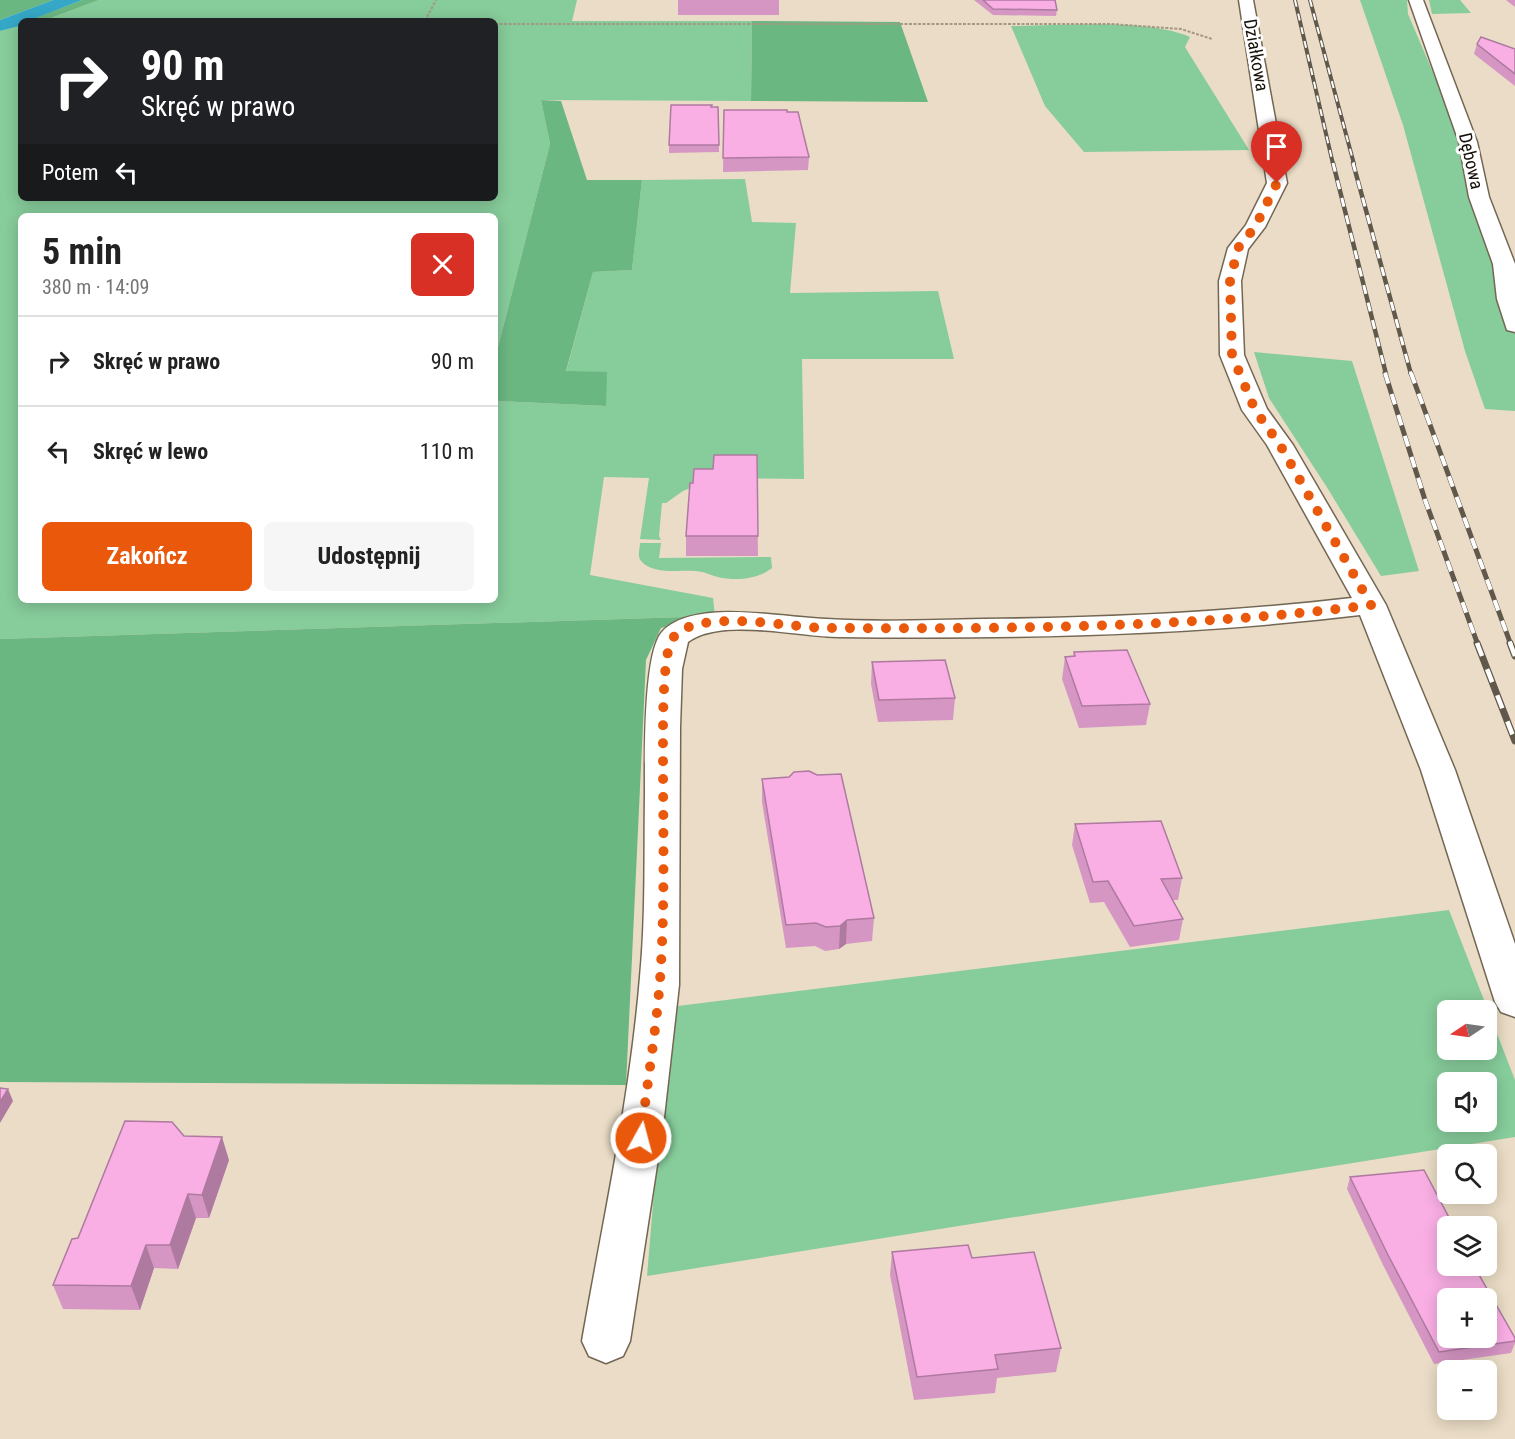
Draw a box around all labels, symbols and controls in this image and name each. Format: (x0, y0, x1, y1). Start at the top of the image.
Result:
street label: Działkowa (1240, 17, 1273, 93)
text: 90 m (141, 41, 224, 90)
icon: right (42, 42, 120, 120)
text: Skręć w prawo (141, 91, 295, 123)
pin (1251, 121, 1302, 183)
icon: arrive (1260, 130, 1293, 163)
street label: Dębowa (1455, 131, 1488, 191)
icon: left (110, 156, 143, 189)
text: Potem (42, 160, 98, 185)
text: 5 min (42, 231, 122, 273)
button: close (411, 233, 474, 296)
text: 380 m · 14:09 (42, 275, 149, 299)
icon: right (42, 345, 75, 378)
text: Skręć w prawo (93, 349, 220, 374)
text: 90 m (431, 349, 474, 374)
icon: left (42, 435, 75, 468)
text: Skręć w lewo (93, 439, 208, 464)
text: 110 m (420, 439, 474, 464)
button: Zakończ (42, 522, 252, 591)
button: Udostępnij (264, 522, 474, 591)
north arrow (1437, 1000, 1497, 1060)
map controls (1437, 1000, 1497, 1420)
button: sound (1437, 1072, 1497, 1132)
position arrow (609, 1106, 673, 1170)
button: search (1437, 1144, 1497, 1204)
button: layers (1437, 1216, 1497, 1276)
button: + (1437, 1288, 1497, 1348)
button: − (1437, 1360, 1497, 1420)

